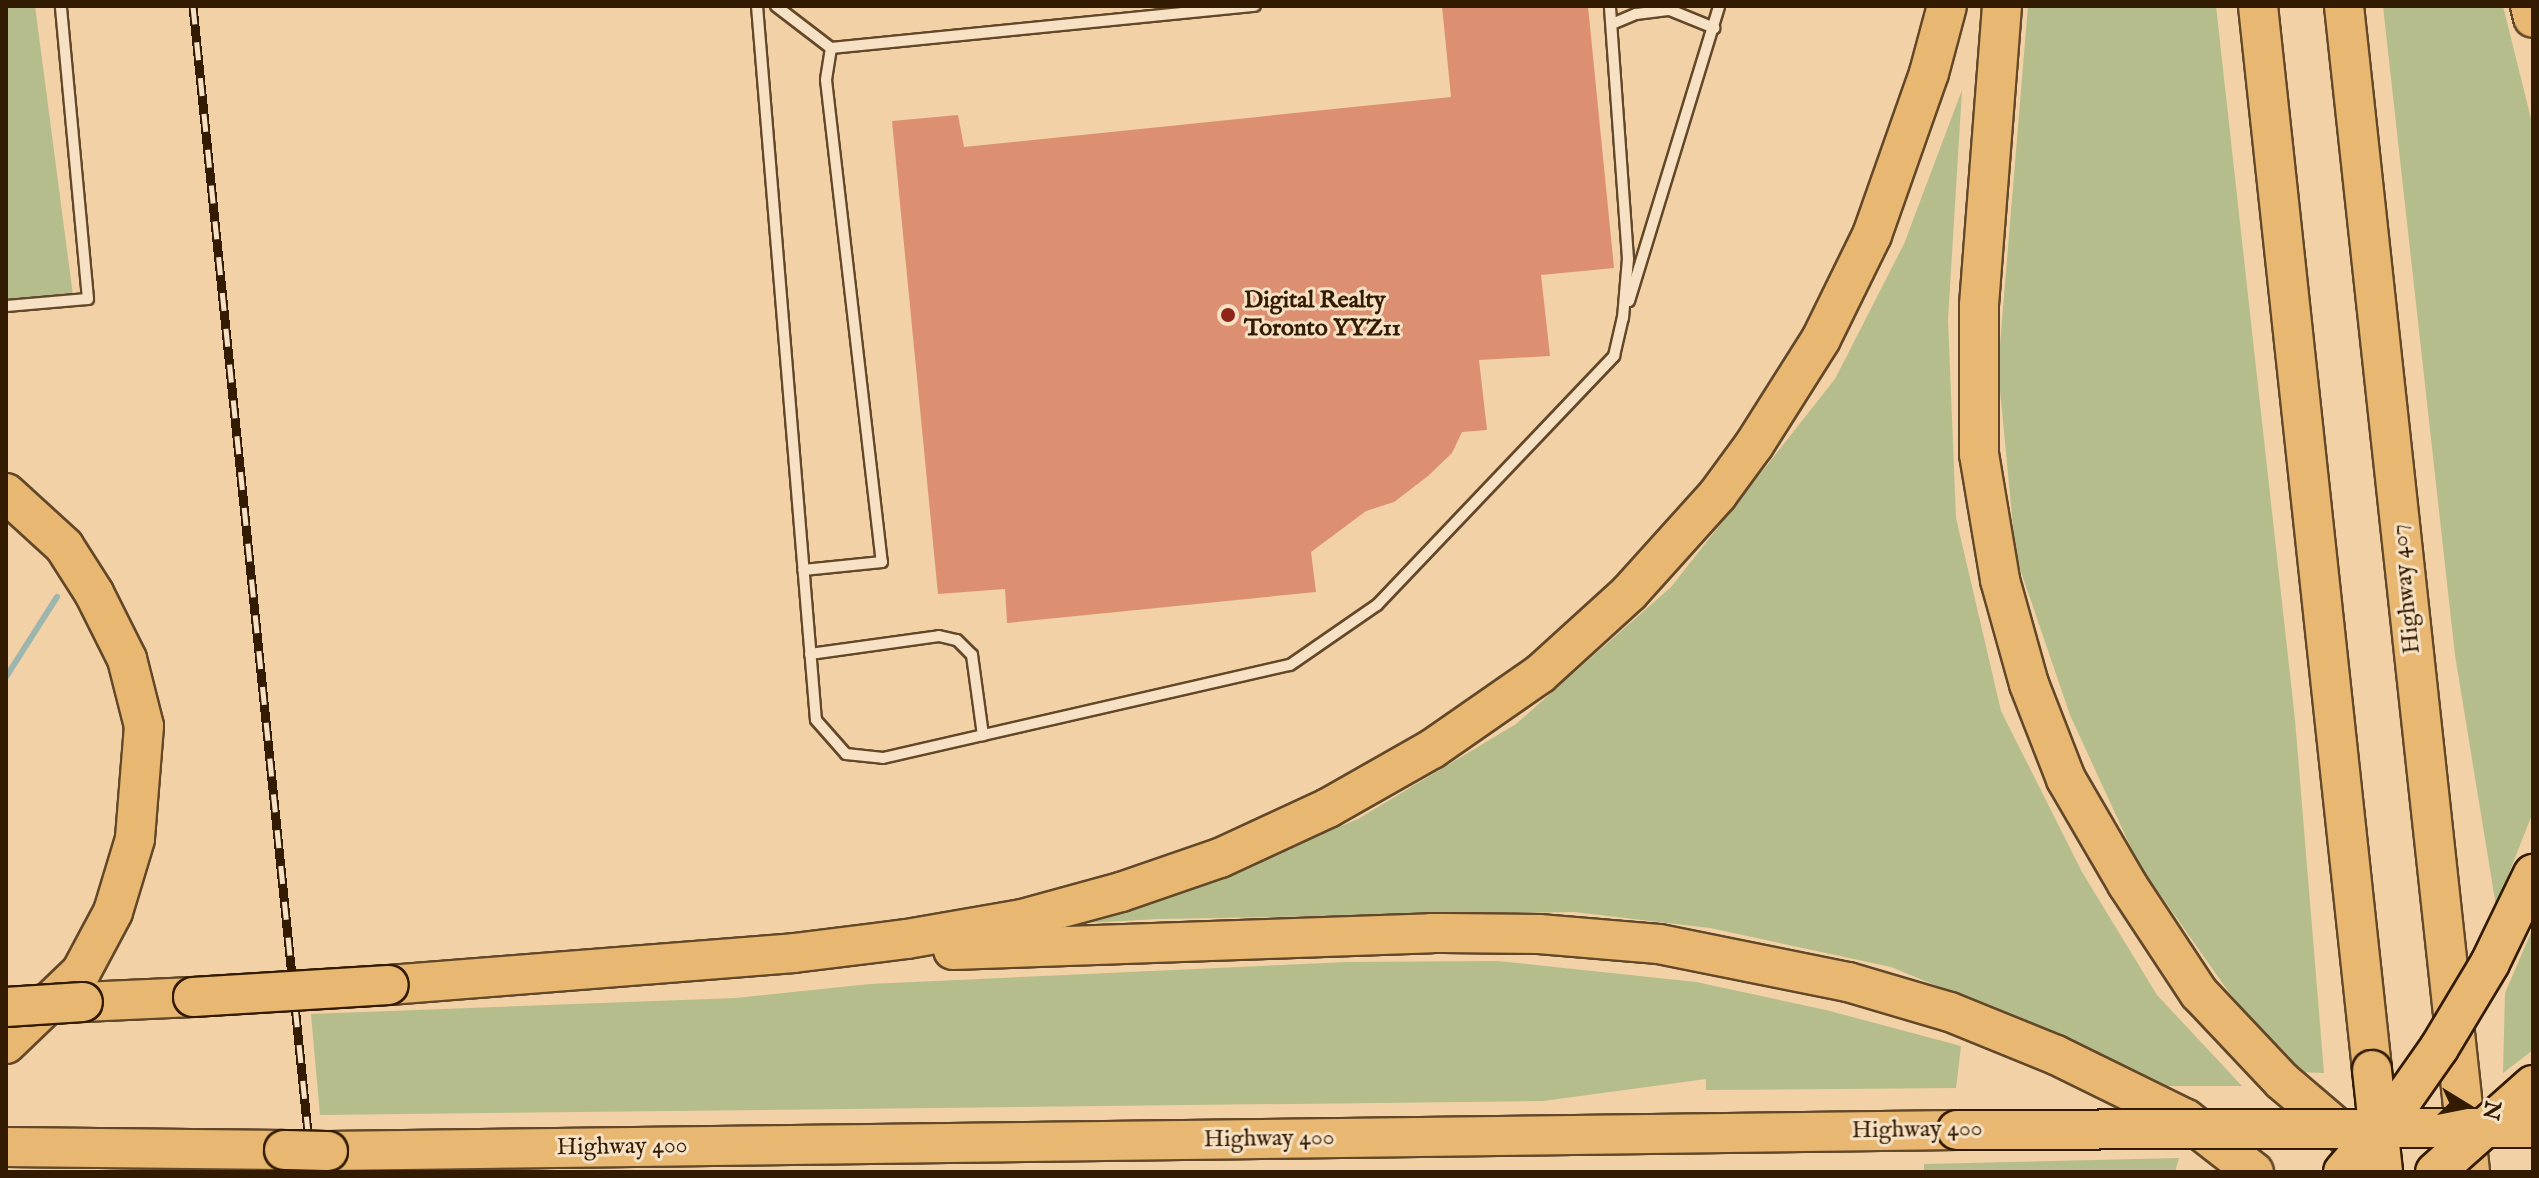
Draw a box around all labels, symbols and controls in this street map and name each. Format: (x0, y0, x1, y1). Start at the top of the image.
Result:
place label: Digital Realty Toronto YYZ11 (1244, 287, 1401, 343)
marker: Digital Realty Toronto YYZ11 (1219, 306, 1237, 324)
street label: Highway 407 (2385, 523, 2427, 655)
north arrow (2427, 1066, 2507, 1146)
text: N (2475, 1098, 2506, 1122)
street label: Highway 400 (1851, 1114, 1983, 1146)
street label: Highway 400 (1203, 1123, 1335, 1155)
street label: Highway 400 (556, 1131, 688, 1163)

